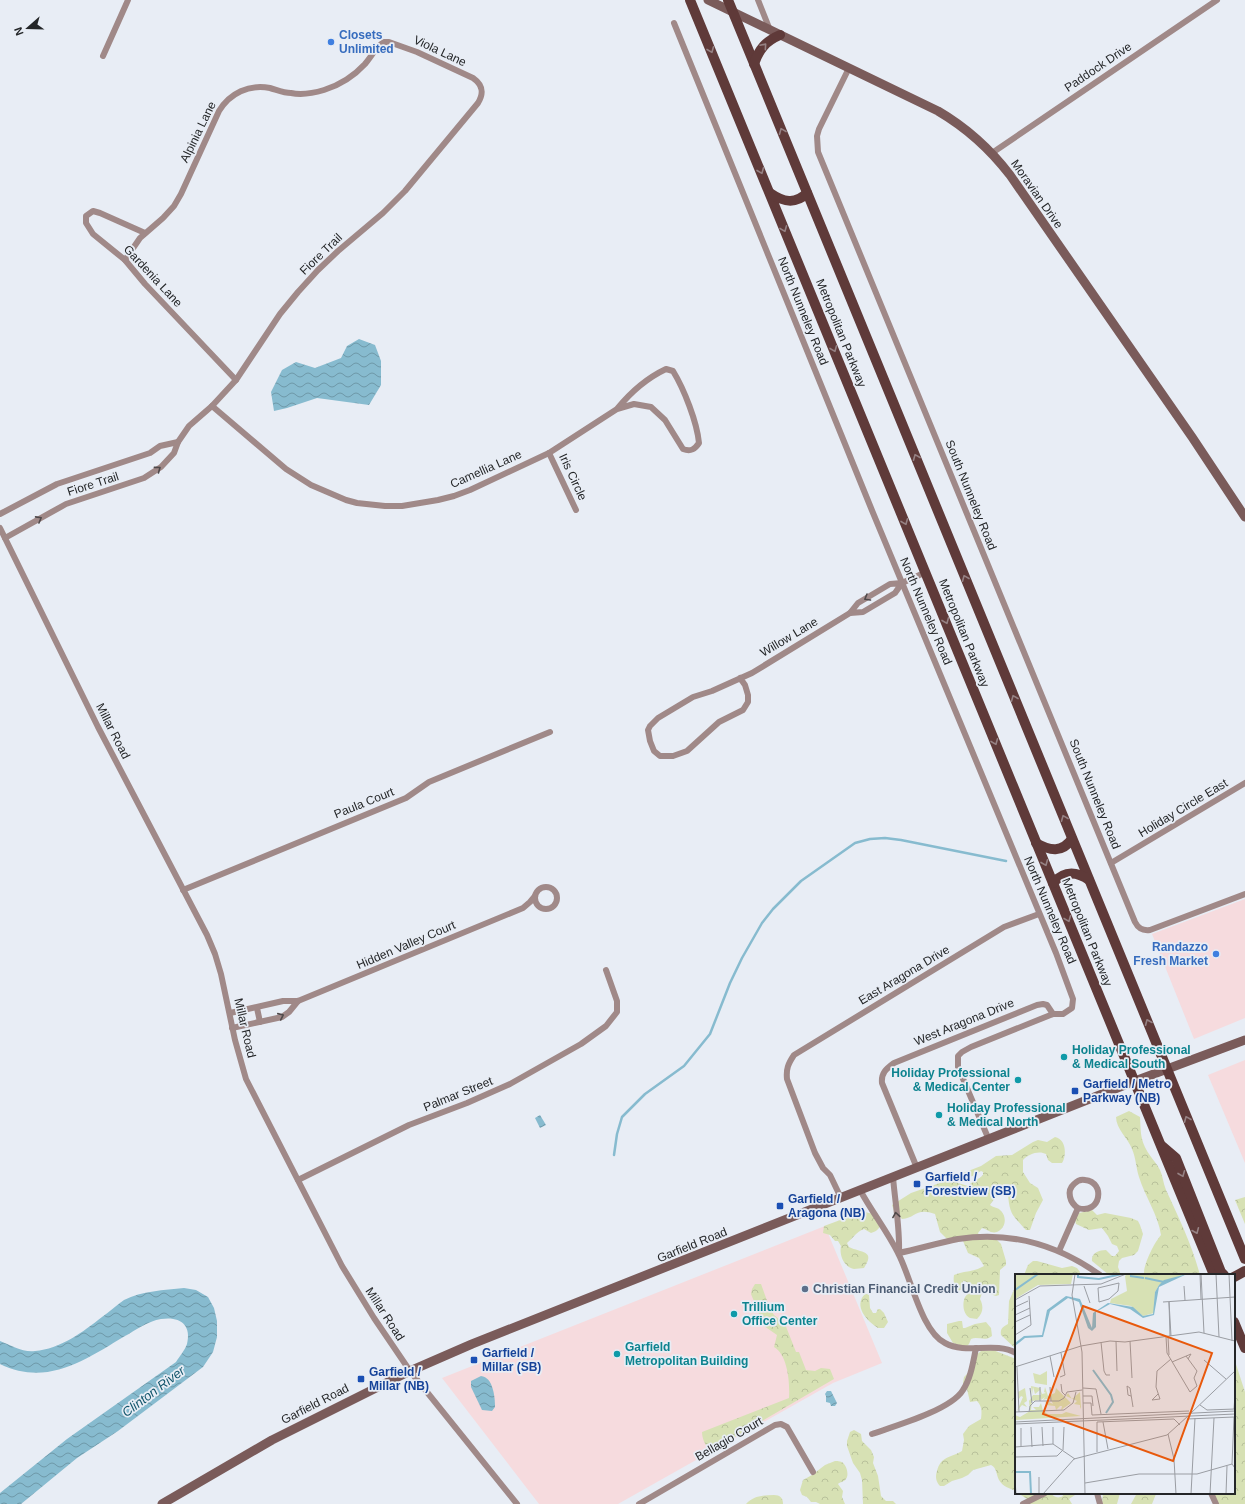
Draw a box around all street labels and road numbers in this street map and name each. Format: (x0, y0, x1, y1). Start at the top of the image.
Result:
street label: Viola Lane (411, 33, 469, 69)
street label: Paddock Drive (1062, 39, 1135, 95)
street label: Alpinia Lane (177, 99, 219, 165)
street label: Moravian Drive (1008, 157, 1066, 231)
street label: Fiore Trail (297, 230, 345, 278)
street label: Gardenia Lane (121, 242, 185, 310)
street label: North Nunneley Road (775, 255, 831, 367)
street label: Metropolitan Parkway (813, 277, 869, 389)
street label: South Nunneley Road (943, 438, 999, 552)
street label: Camellia Lane (448, 447, 524, 491)
street label: Iris Circle (556, 451, 590, 503)
street label: Fiore Trail (65, 469, 121, 499)
street label: North Nunneley Road (897, 555, 955, 667)
street label: Metropolitan Parkway (936, 577, 992, 689)
street label: Willow Lane (758, 614, 821, 660)
street label: Millar Road (93, 701, 133, 761)
street label: South Nunneley Road (1067, 737, 1123, 851)
street label: Holiday Circle East (1136, 776, 1231, 840)
street label: Paula Court (332, 784, 397, 821)
street label: North Nunneley Road (1021, 854, 1079, 966)
street label: Metropolitan Parkway (1059, 876, 1115, 988)
street label: Hidden Valley Court (355, 918, 458, 972)
street label: East Aragona Drive (856, 942, 952, 1008)
street label: West Aragona Drive (912, 995, 1016, 1048)
street label: Millar Road (231, 997, 259, 1059)
street label: Palmar Street (421, 1074, 495, 1114)
street label: Garfield Road (655, 1225, 729, 1265)
street label: Millar Road (363, 1285, 407, 1343)
street label: Garfield Road (279, 1381, 351, 1427)
street label: Bellagio Court (693, 1414, 766, 1464)

